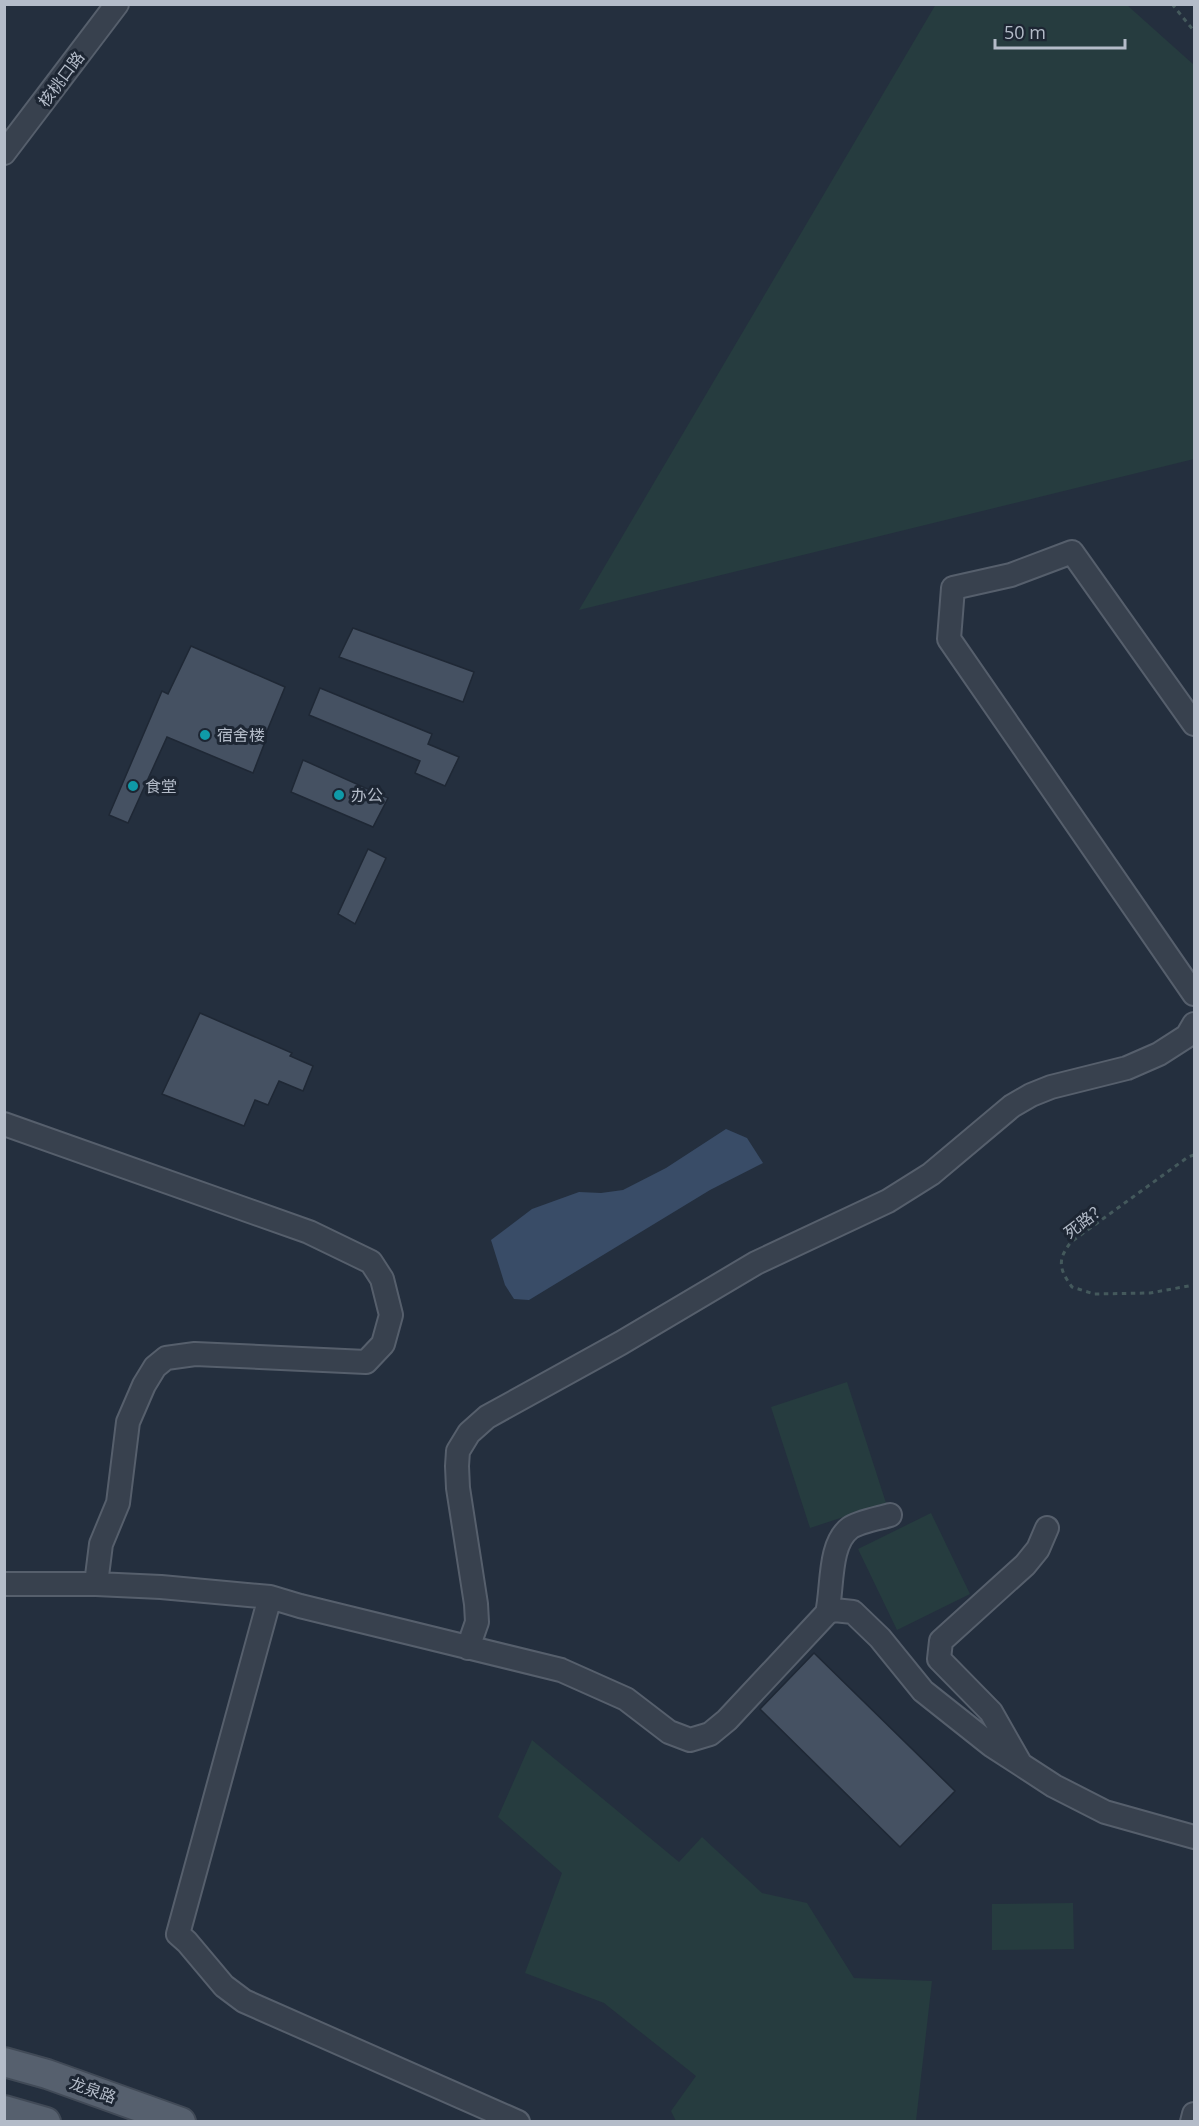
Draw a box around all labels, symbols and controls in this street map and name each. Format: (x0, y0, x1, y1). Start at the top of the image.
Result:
scale bar (995, 12, 1126, 50)
text: 50 m (1004, 20, 1046, 44)
street label: 核桃口路 (33, 47, 89, 111)
place label: 宿舍楼 (217, 724, 265, 746)
marker: 宿舍楼 (198, 728, 212, 742)
place label: 食堂 (145, 775, 177, 797)
marker: 食堂 (126, 779, 140, 793)
place label: 办公 (351, 784, 383, 806)
marker: 办公 (332, 788, 346, 802)
street label: 死路？ (1059, 1197, 1111, 1243)
street label: 龙泉路 (67, 2072, 119, 2108)

